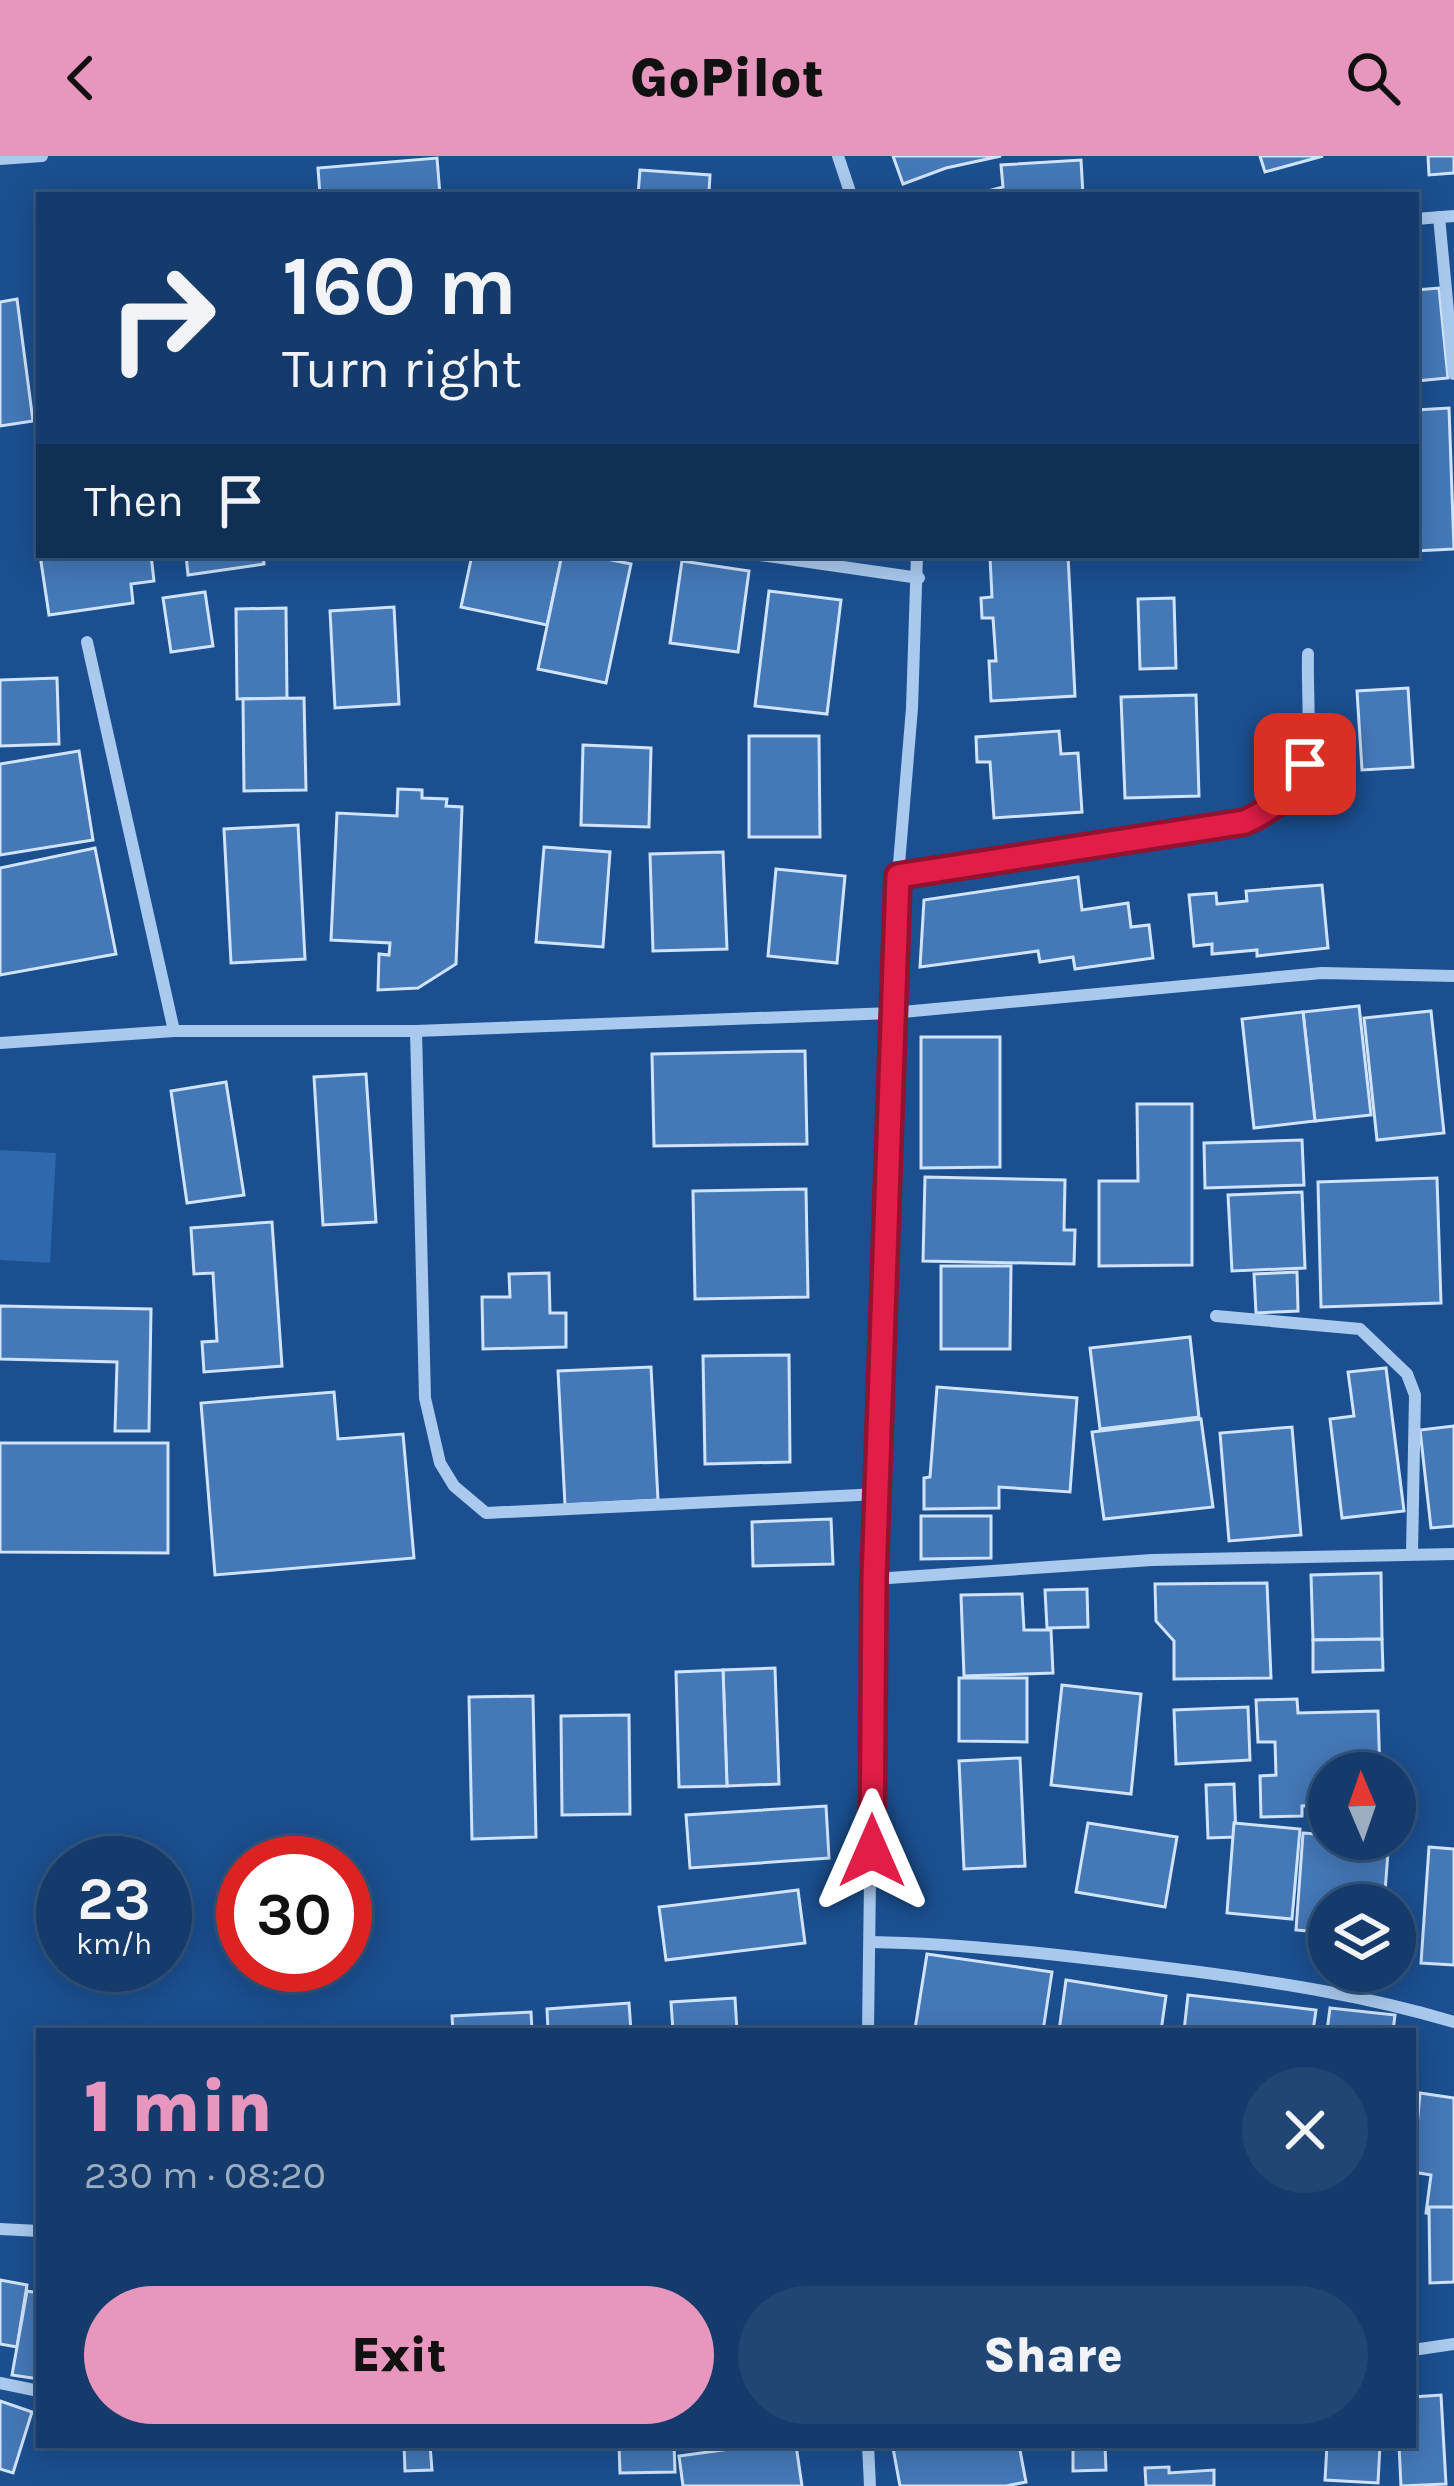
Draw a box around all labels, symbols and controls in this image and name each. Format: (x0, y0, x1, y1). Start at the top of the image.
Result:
icon: back (48, 45, 114, 111)
icon: search (1340, 45, 1406, 111)
text: GoPilot (630, 46, 824, 110)
text: 160 m (282, 237, 517, 335)
icon: right (84, 240, 240, 396)
text: Turn right (282, 337, 522, 401)
icon: arrive (208, 468, 274, 534)
text: Then (84, 475, 184, 527)
pin (1254, 713, 1356, 815)
icon: arrive (1272, 731, 1338, 797)
north arrow (1308, 1752, 1416, 1860)
map controls (1308, 1752, 1416, 1992)
position arrow (809, 1788, 935, 1914)
speed limit sign: 30 (216, 1836, 372, 1992)
text: 23 (77, 1864, 151, 1934)
button: layers (1308, 1884, 1416, 1992)
text: km/h (76, 1926, 152, 1962)
text: 1 min (84, 2065, 273, 2149)
button: close (1242, 2067, 1368, 2193)
text: 230 m · 08:20 (84, 2152, 326, 2198)
button: Exit (84, 2286, 714, 2424)
button: Share (738, 2286, 1368, 2424)

